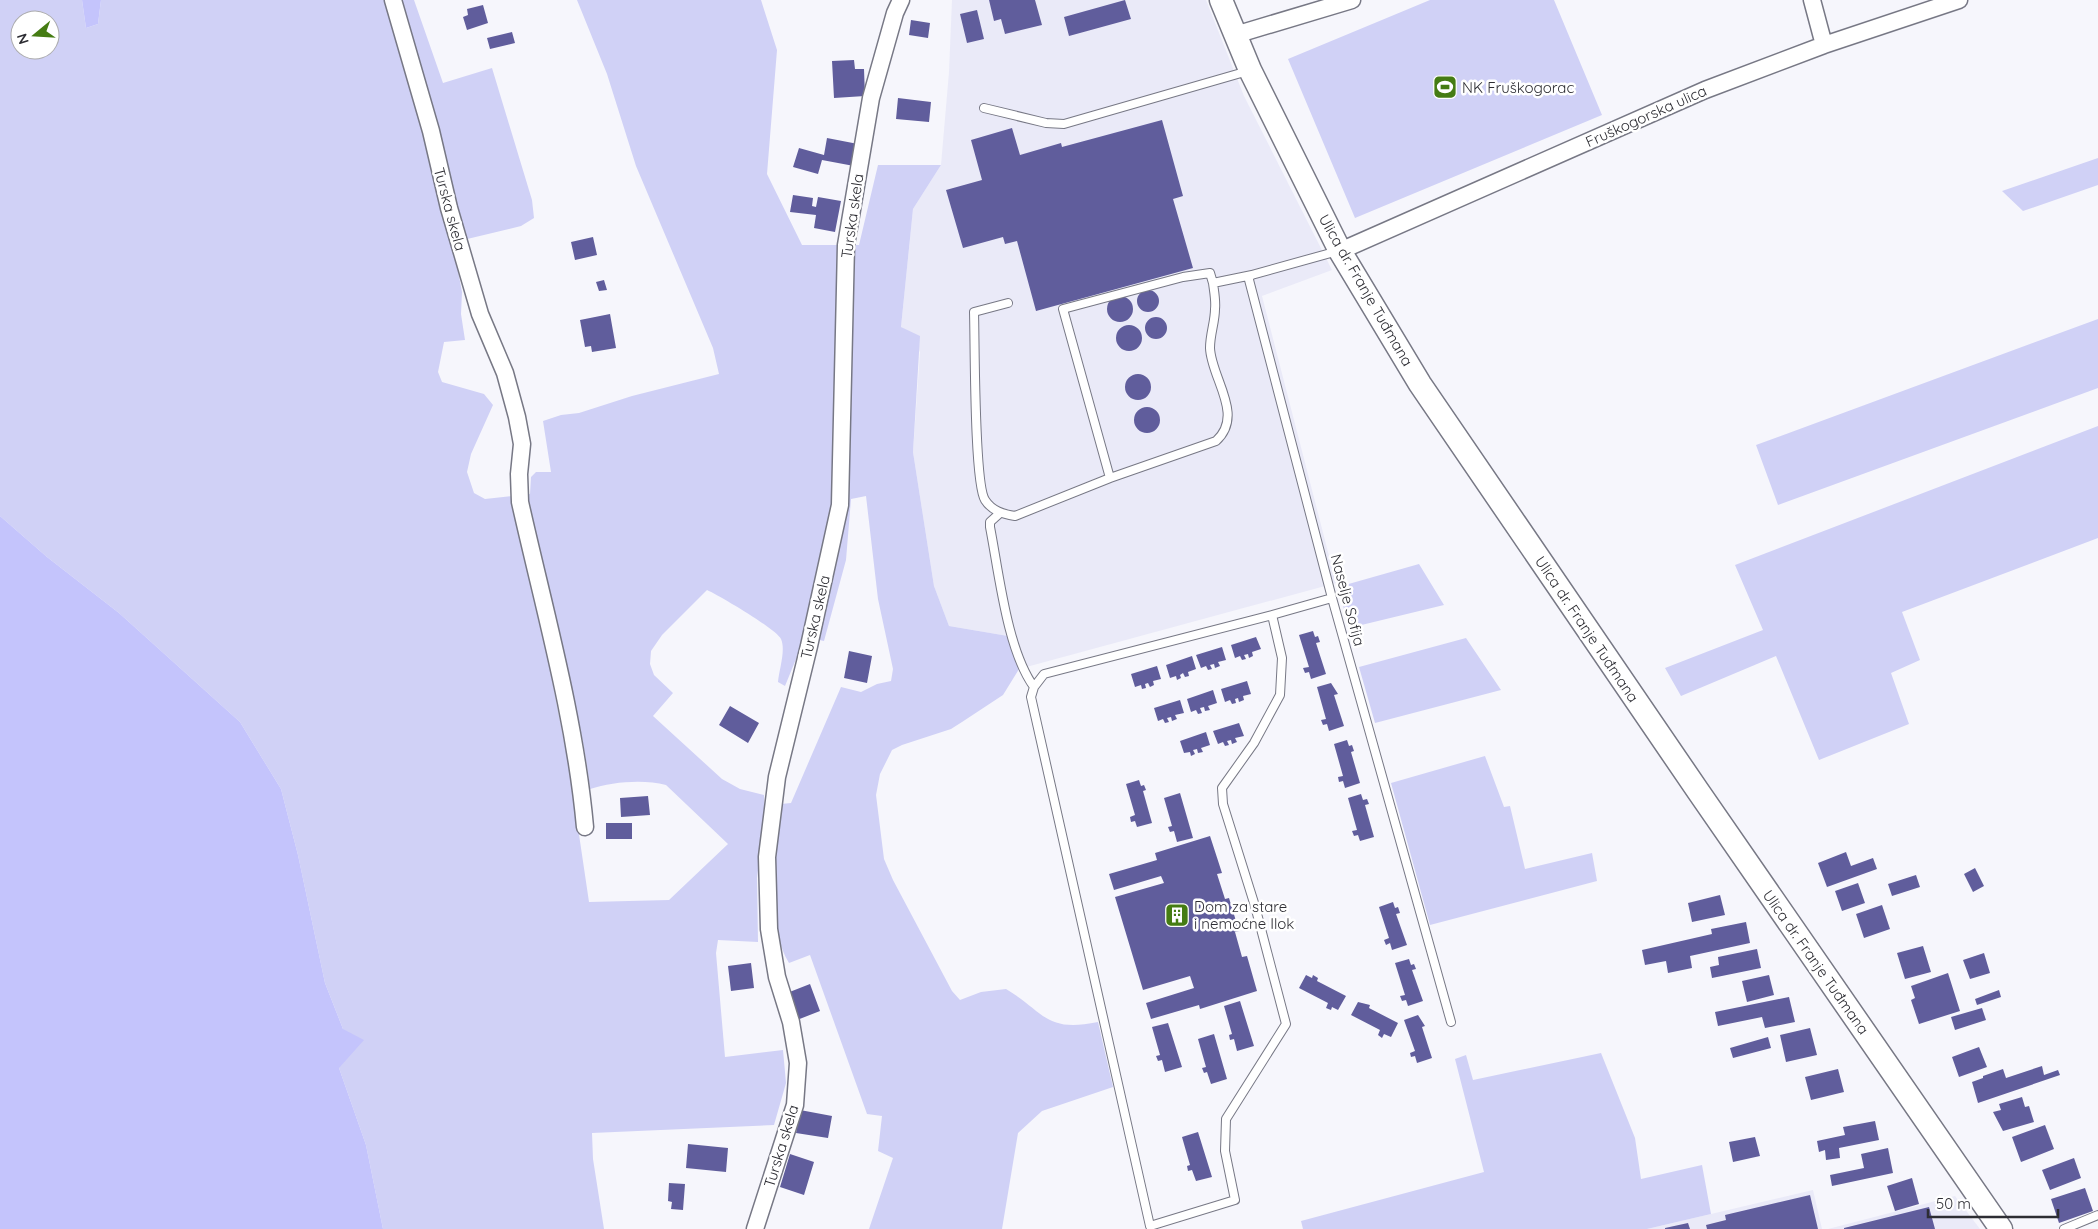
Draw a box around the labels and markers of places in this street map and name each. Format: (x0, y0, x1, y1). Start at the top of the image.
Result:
sports icon: NK Fruškogorac (1432, 74, 1458, 100)
place label: NK Fruškogorac (1462, 78, 1574, 97)
place label: Dom za stare i nemoćne Ilok (1194, 897, 1294, 933)
building icon: Dom za stare i nemoćne Ilok (1164, 902, 1190, 928)

